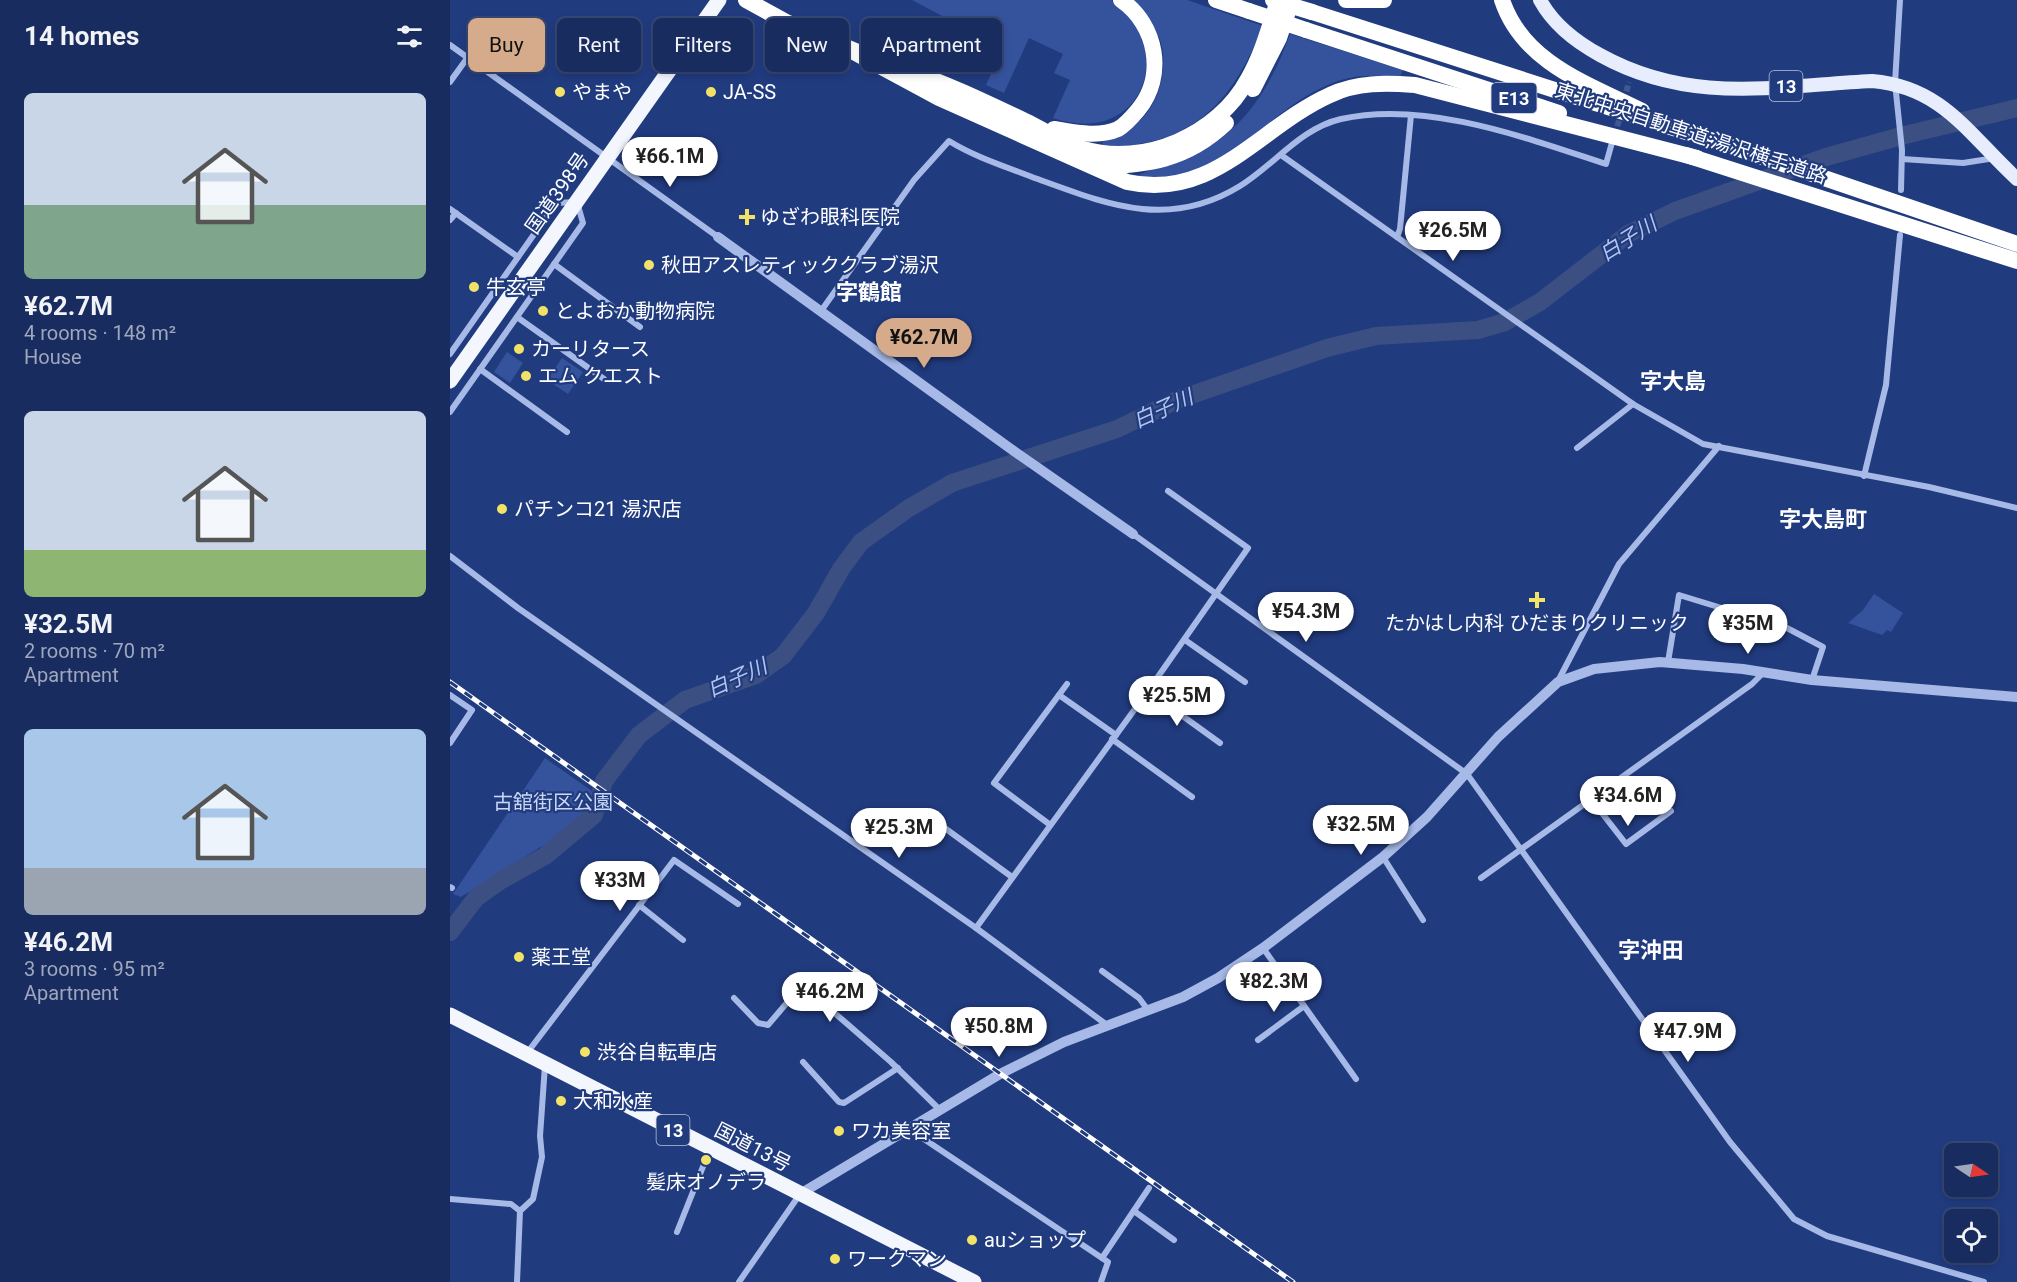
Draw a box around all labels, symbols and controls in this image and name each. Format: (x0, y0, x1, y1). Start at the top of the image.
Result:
chip: Buy (468, 18, 545, 72)
chip: Rent (557, 18, 641, 72)
chip: Filters (653, 18, 753, 72)
chip: New (765, 18, 849, 72)
chip: Apartment (861, 18, 1002, 72)
icon: filters (393, 20, 426, 53)
text: 14 homes (24, 21, 139, 51)
road number: 13 (1770, 71, 1802, 101)
street label: 東北中央自動車道;湯沢横手道路 (1552, 78, 1830, 188)
place label: やまや (572, 80, 632, 104)
place label: JA-SS (723, 80, 776, 104)
road number: E13 (1492, 83, 1536, 113)
marker: やまや (553, 85, 567, 99)
marker: JA-SS (704, 85, 718, 99)
icon: home (171, 132, 279, 240)
pin: ¥66.1M (621, 137, 719, 188)
text: ¥66.1M (636, 144, 704, 168)
street label: 国道398号 (520, 148, 594, 238)
place label: ゆざわ眼科医院 (760, 205, 900, 229)
marker: ゆざわ眼科医院 (738, 208, 756, 226)
pin: ¥26.5M (1404, 211, 1502, 262)
water label: 白子川 (1595, 211, 1663, 266)
text: ¥26.5M (1419, 218, 1487, 242)
place label: 秋田アスレティッククラブ湯沢 (661, 253, 939, 277)
marker: 秋田アスレティッククラブ湯沢 (642, 258, 656, 272)
place label: 牛玄亭 (486, 275, 546, 299)
marker: 牛玄亭 (467, 280, 481, 294)
district label: 字鶴館 (836, 280, 902, 305)
text: ¥62.7M (24, 291, 113, 321)
place label: とよおか動物病院 (555, 299, 715, 323)
marker: とよおか動物病院 (536, 304, 550, 318)
pin: ¥62.7M (875, 318, 973, 369)
text: 4 rooms · 148 m² (24, 321, 176, 345)
text: ¥62.7M (890, 325, 958, 349)
place label: カーリタース (531, 337, 650, 361)
marker: カーリタース (512, 342, 526, 356)
text: House (24, 345, 82, 369)
place label: エム クエスト (538, 364, 663, 388)
marker: エム クエスト (519, 369, 533, 383)
district label: 字大島 (1640, 369, 1706, 394)
water label: 白子川 (1129, 384, 1198, 433)
icon: home (171, 450, 279, 558)
place label: パチンコ21 湯沢店 (514, 497, 681, 521)
marker: パチンコ21 湯沢店 (495, 502, 509, 516)
district label: 字大島町 (1779, 507, 1867, 532)
marker: たかはし内科 ひだまりクリニック (1528, 591, 1546, 609)
pin: ¥54.3M (1257, 592, 1355, 643)
text: ¥54.3M (1272, 599, 1340, 623)
pin: ¥35M (1712, 604, 1784, 655)
text: ¥32.5M (24, 609, 113, 639)
place label: たかはし内科 ひだまりクリニック (1385, 611, 1689, 635)
text: ¥35M (1722, 611, 1774, 635)
text: 2 rooms · 70 m² (24, 639, 165, 663)
water label: 白子川 (703, 653, 772, 702)
text: Apartment (24, 663, 119, 687)
pin: ¥25.5M (1128, 676, 1226, 727)
text: ¥25.5M (1143, 683, 1211, 707)
icon: home (171, 768, 279, 876)
pin: ¥34.6M (1579, 776, 1677, 827)
text: ¥34.6M (1594, 783, 1662, 807)
park label: 古舘街区公園 (493, 790, 613, 814)
pin: ¥32.5M (1312, 805, 1410, 856)
pin: ¥25.3M (850, 808, 948, 859)
text: ¥32.5M (1327, 812, 1395, 836)
text: ¥25.3M (865, 815, 933, 839)
pin: ¥33M (584, 861, 656, 912)
text: ¥33M (594, 868, 646, 892)
text: ¥46.2M (24, 927, 113, 957)
district label: 字沖田 (1618, 938, 1684, 963)
place label: 薬王堂 (531, 945, 591, 969)
marker: 薬王堂 (512, 950, 526, 964)
text: 3 rooms · 95 m² (24, 957, 165, 981)
pin: ¥82.3M (1225, 962, 1323, 1013)
text: ¥82.3M (1240, 969, 1308, 993)
pin: ¥46.2M (781, 972, 879, 1023)
text: ¥46.2M (796, 979, 864, 1003)
text: Apartment (24, 981, 119, 1005)
pin: ¥50.8M (950, 1007, 1048, 1058)
pin: ¥47.9M (1639, 1012, 1737, 1063)
text: ¥50.8M (965, 1014, 1033, 1038)
text: ¥47.9M (1654, 1019, 1722, 1043)
place label: 渋谷自転車店 (597, 1040, 717, 1064)
marker: 渋谷自転車店 (578, 1045, 592, 1059)
place label: 大和水産 (573, 1089, 653, 1113)
marker: 大和水産 (554, 1094, 568, 1108)
road number: 13 (656, 1115, 690, 1145)
street label: 国道13号 (711, 1118, 795, 1176)
place label: ワカ美容室 (851, 1119, 951, 1143)
marker: ワカ美容室 (832, 1124, 846, 1138)
north arrow (1944, 1143, 1998, 1197)
map controls (1944, 1143, 1998, 1263)
marker: 髪床オノデラ (699, 1153, 713, 1167)
place label: 髪床オノデラ (646, 1170, 766, 1194)
button: locate (1944, 1209, 1998, 1263)
place label: auショップ (984, 1228, 1086, 1252)
marker: auショップ (965, 1233, 979, 1247)
place label: ワークマン (847, 1247, 947, 1271)
marker: ワークマン (828, 1252, 842, 1266)

